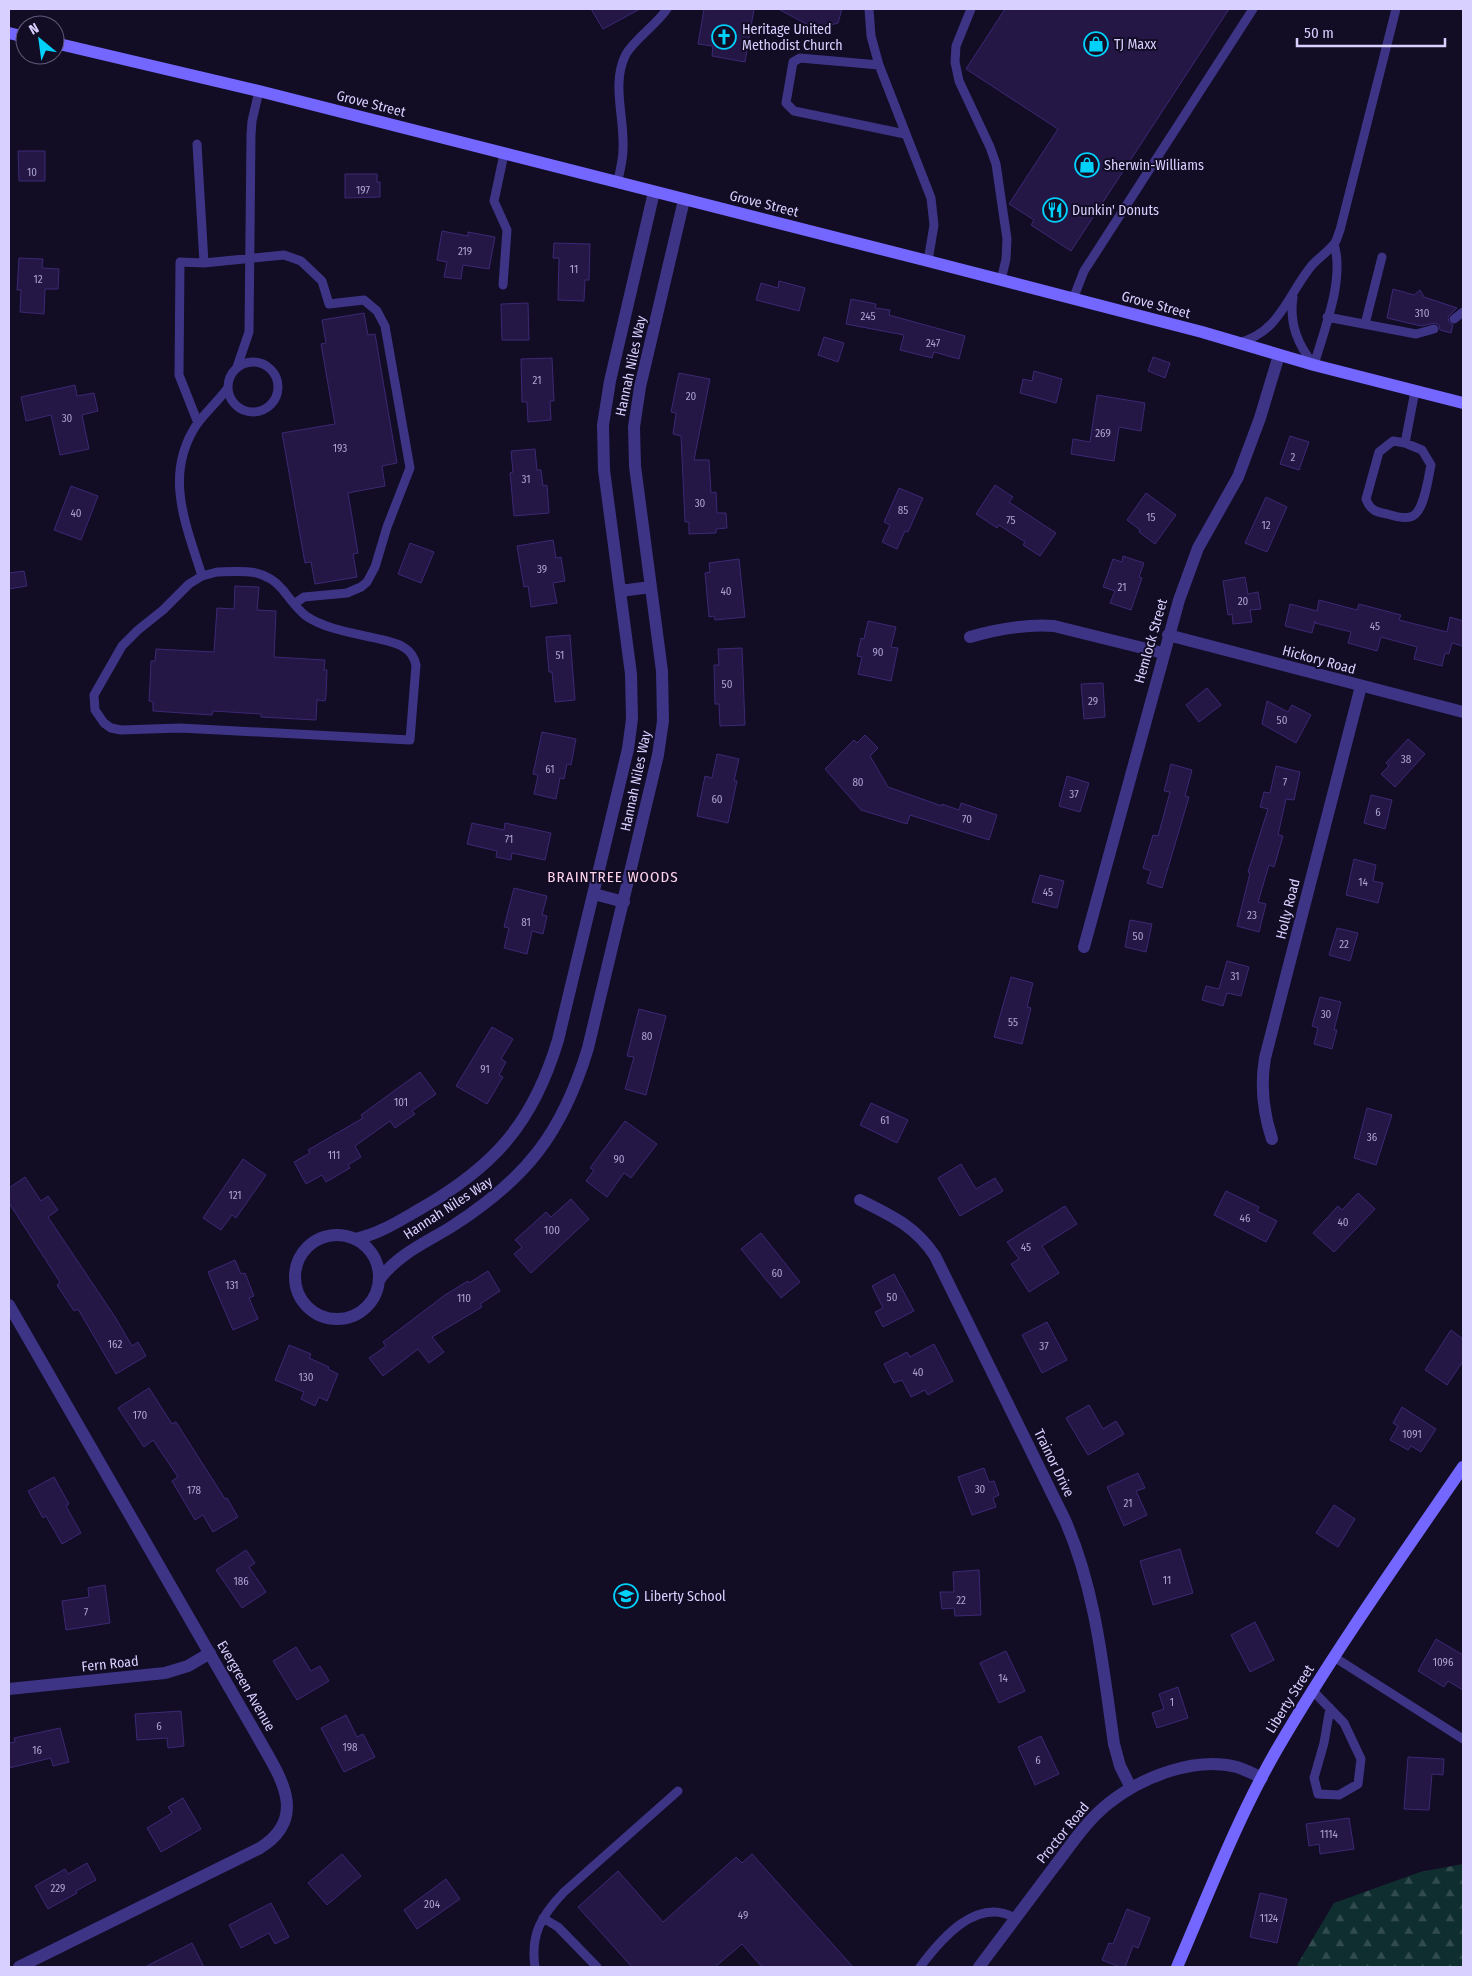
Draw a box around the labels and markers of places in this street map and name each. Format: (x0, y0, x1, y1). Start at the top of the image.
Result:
place label: Heritage United Methodist Church (742, 21, 843, 54)
church icon: Heritage United Methodist Church (711, 24, 737, 50)
shop icon: TJ Maxx (1083, 31, 1109, 57)
place label: TJ Maxx (1114, 36, 1157, 53)
shop icon: Sherwin-Williams (1074, 152, 1100, 178)
place label: Sherwin-Williams (1104, 157, 1204, 174)
restaurant icon: Dunkin' Donuts (1042, 197, 1068, 223)
place label: Dunkin' Donuts (1072, 202, 1159, 219)
school or university icon: Liberty School (613, 1583, 639, 1609)
place label: Liberty School (644, 1588, 726, 1605)

